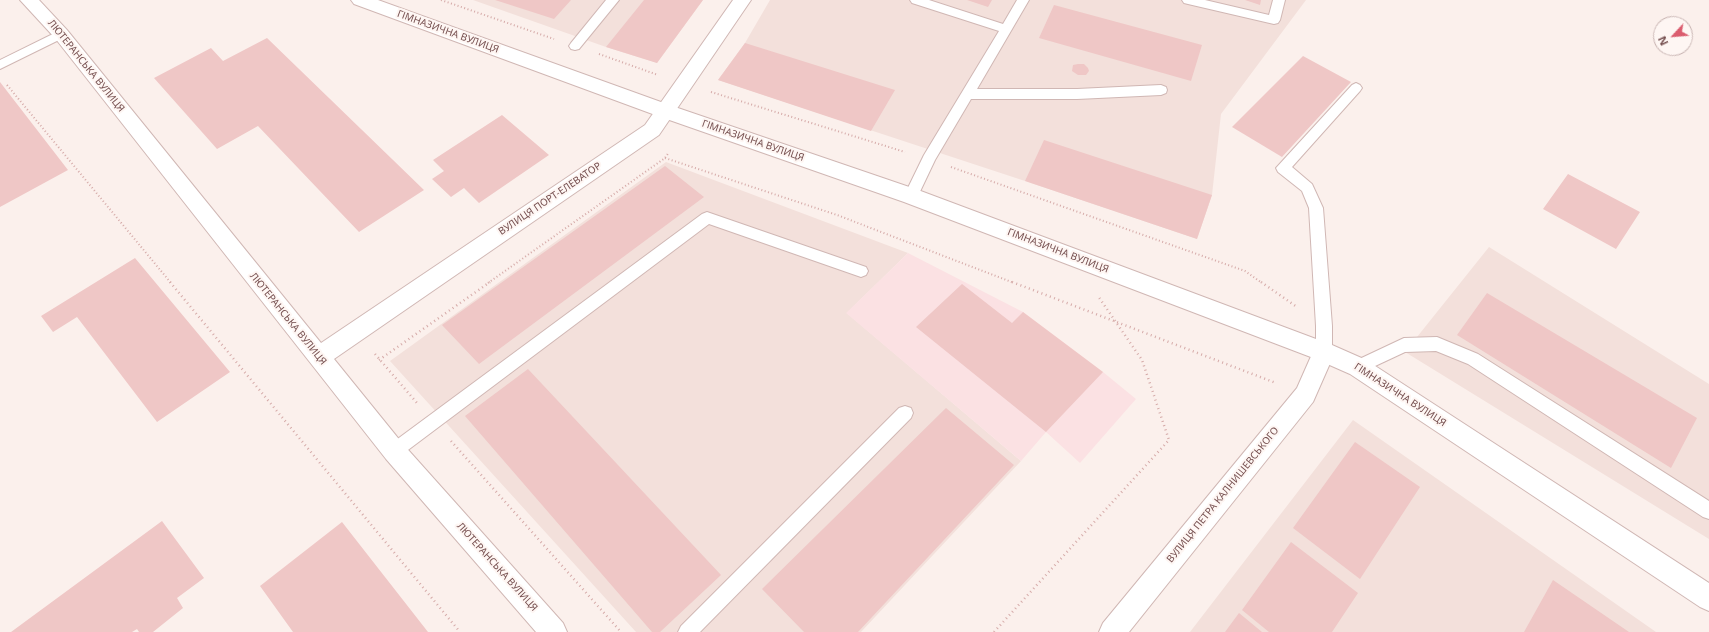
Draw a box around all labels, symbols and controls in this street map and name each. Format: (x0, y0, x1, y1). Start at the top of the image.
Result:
street label: ГІМНАЗИЧНА ВУЛИЦЯ (396, 8, 500, 56)
north arrow (1653, 16, 1693, 56)
street label: ЛЮТЕРАНСЬКА ВУЛИЦЯ (45, 18, 127, 114)
text: N (1654, 34, 1671, 48)
street label: ГІМНАЗИЧНА ВУЛИЦЯ (700, 118, 806, 164)
street label: ВУЛИЦЯ ПОРТ-ЕЛЕВАТОР (496, 160, 604, 238)
street label: ГІМНАЗИЧНА ВУЛИЦЯ (1006, 226, 1110, 276)
street label: ЛЮТЕРАНСЬКА ВУЛИЦЯ (247, 271, 329, 367)
street label: ГІМНАЗИЧНА ВУЛИЦЯ (1352, 361, 1448, 429)
street label: ВУЛИЦЯ ПЕТРА КАЛНИШЕВСЬКОГО (1164, 425, 1282, 565)
street label: ЛЮТЕРАНСЬКА ВУЛИЦЯ (454, 520, 540, 614)

